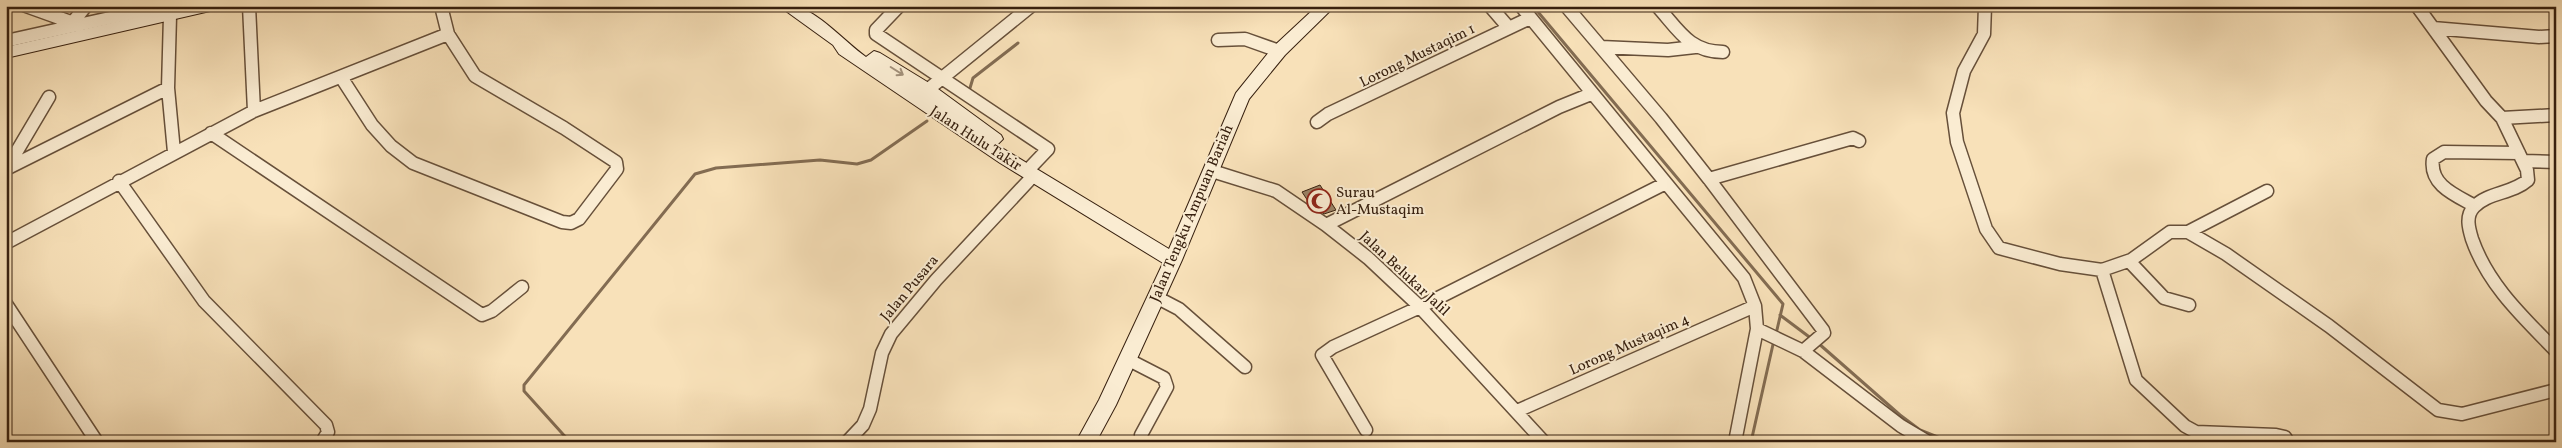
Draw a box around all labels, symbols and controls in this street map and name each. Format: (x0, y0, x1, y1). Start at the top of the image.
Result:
street label: Lorong Mustaqim 1 (1356, 19, 1479, 93)
one-way arrow (890, 66, 904, 76)
street label: Jalan Hulu Takir (925, 102, 1025, 177)
street label: Jalan Tengku Ampuan Bariah (1145, 121, 1239, 306)
place label: Surau Al-Mustaqim (1336, 183, 1424, 221)
mosque icon: Surau Al-Mustaqim (1306, 188, 1332, 214)
street label: Jalan Belukar Jalil (1354, 227, 1454, 322)
street label: Jalan Pusara (876, 251, 944, 327)
street label: Lorong Mustaqim 4 (1566, 309, 1693, 381)

